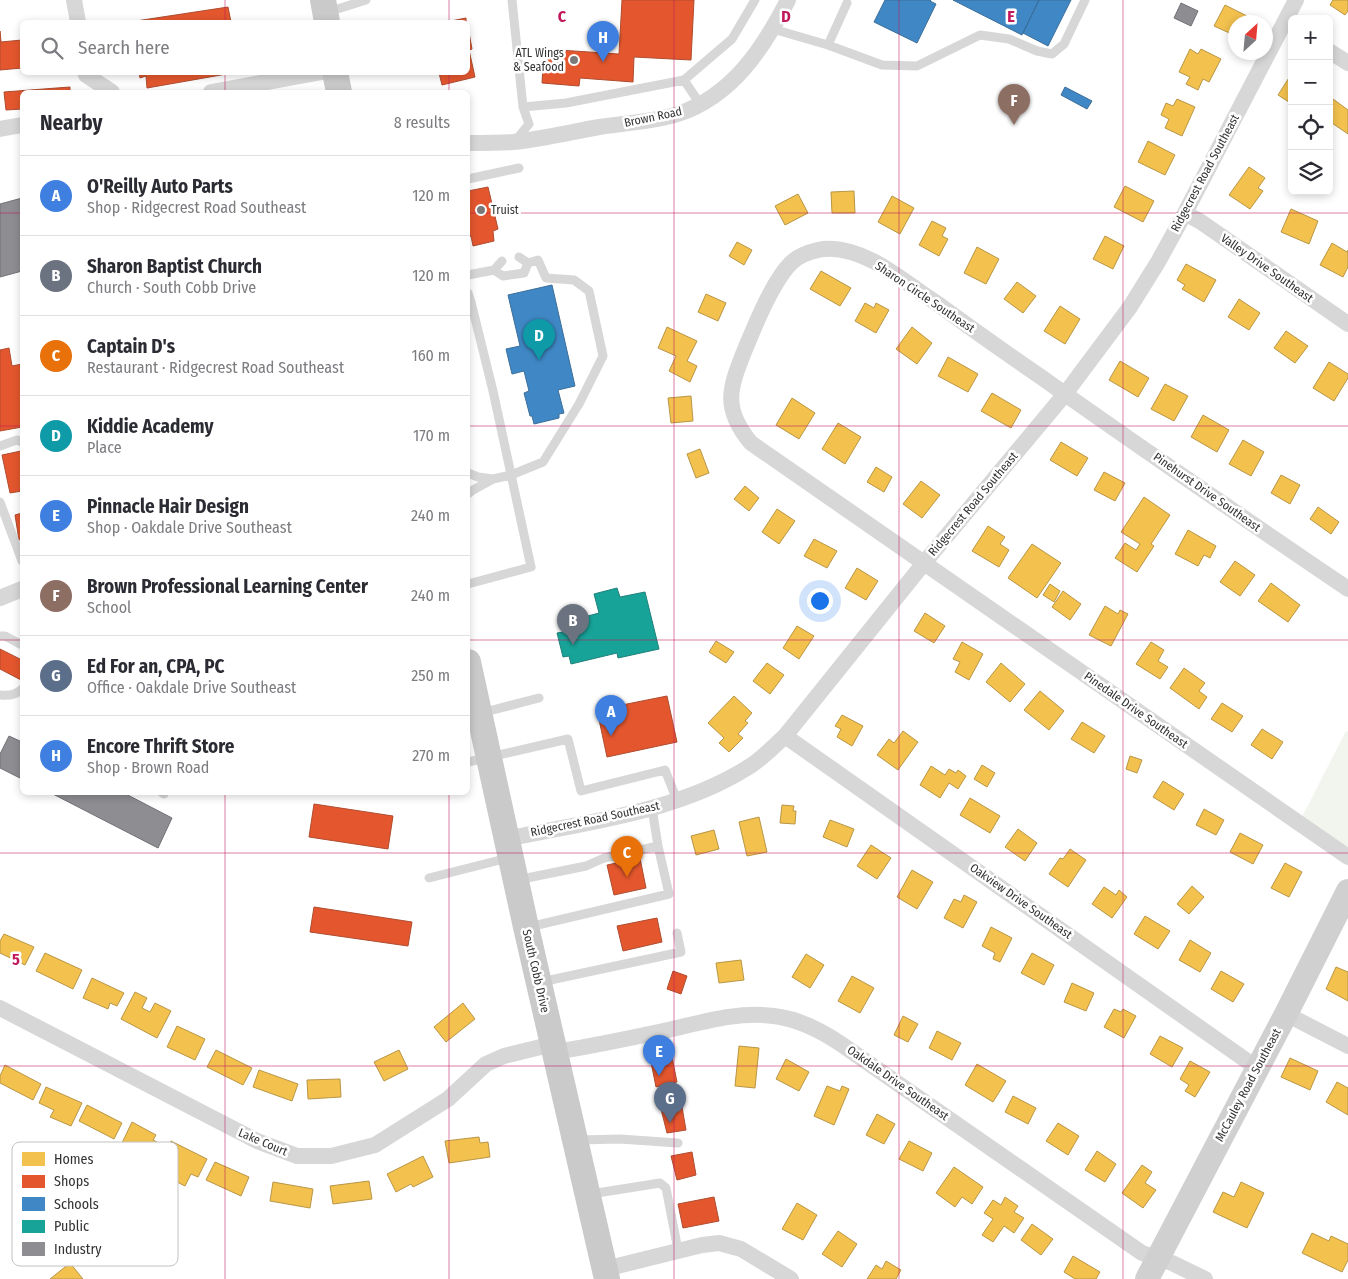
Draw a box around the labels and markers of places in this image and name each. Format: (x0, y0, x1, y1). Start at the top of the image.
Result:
pin: H (587, 21, 619, 62)
place label: ATL Wings & Seafood (513, 46, 564, 74)
marker: ATL Wings & Seafood (568, 54, 580, 66)
pin: F (998, 84, 1030, 125)
place label: Truist (491, 203, 519, 217)
marker: Truist (475, 204, 487, 216)
pin: D (523, 319, 555, 360)
pin: B (557, 604, 589, 645)
pin: A (595, 695, 627, 736)
pin: C (611, 836, 643, 877)
pin: E (643, 1035, 675, 1076)
pin: G (654, 1082, 686, 1123)

